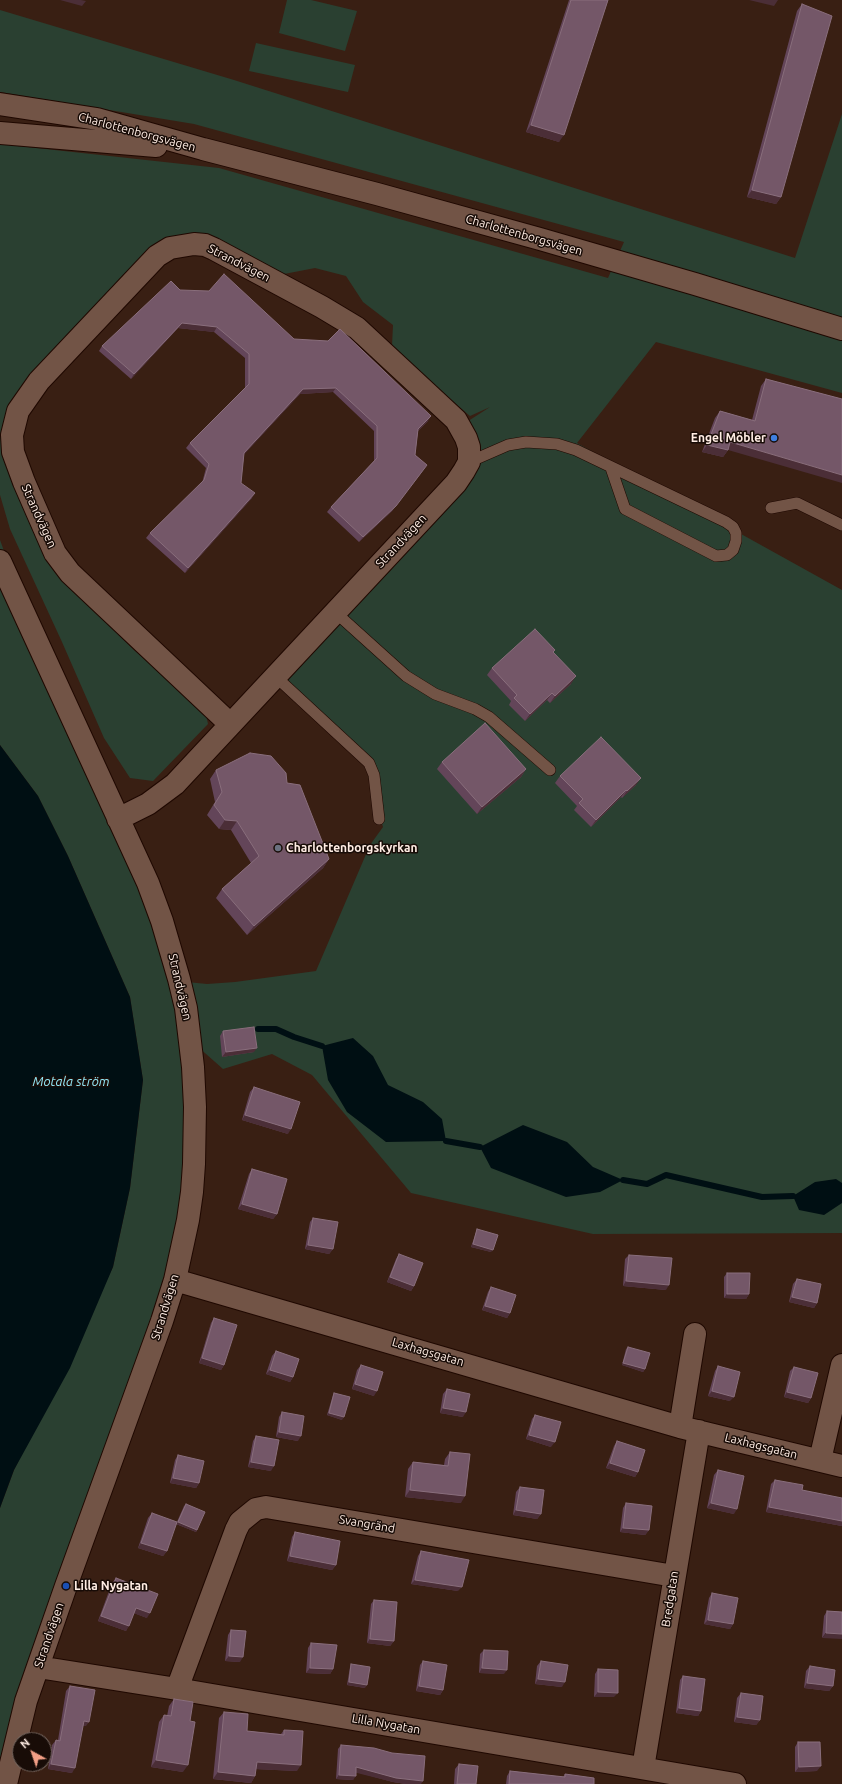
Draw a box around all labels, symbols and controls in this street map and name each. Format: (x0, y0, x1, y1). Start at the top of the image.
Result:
street label: Charlottenborgsvägen (77, 109, 197, 155)
street label: Charlottenborgsvägen (464, 211, 584, 259)
street label: Strandvägen (205, 241, 273, 285)
place label: Engel Möbler (691, 431, 766, 445)
marker: Engel Möbler (769, 433, 779, 443)
street label: Strandvägen (19, 482, 59, 550)
street label: Strandvägen (373, 511, 429, 571)
place label: Charlottenborgskyrkan (286, 841, 417, 855)
marker: Charlottenborgskyrkan (273, 843, 283, 853)
street label: Strandvägen (165, 952, 195, 1022)
water label: Motala ström (32, 1074, 110, 1090)
street label: Strandvägen (148, 1272, 182, 1342)
street label: Laxhagsgatan (390, 1335, 466, 1369)
street label: Laxhagsgatan (723, 1430, 799, 1462)
street label: Svangränd (338, 1512, 396, 1536)
street label: Bredgatan (658, 1570, 682, 1628)
place label: Lilla Nygatan (74, 1579, 148, 1593)
marker: Lilla Nygatan (61, 1581, 71, 1591)
street label: Strandvägen (31, 1601, 67, 1669)
street label: Lilla Nygatan (351, 1711, 421, 1737)
north arrow (12, 1732, 52, 1772)
text: N (18, 1736, 32, 1751)

